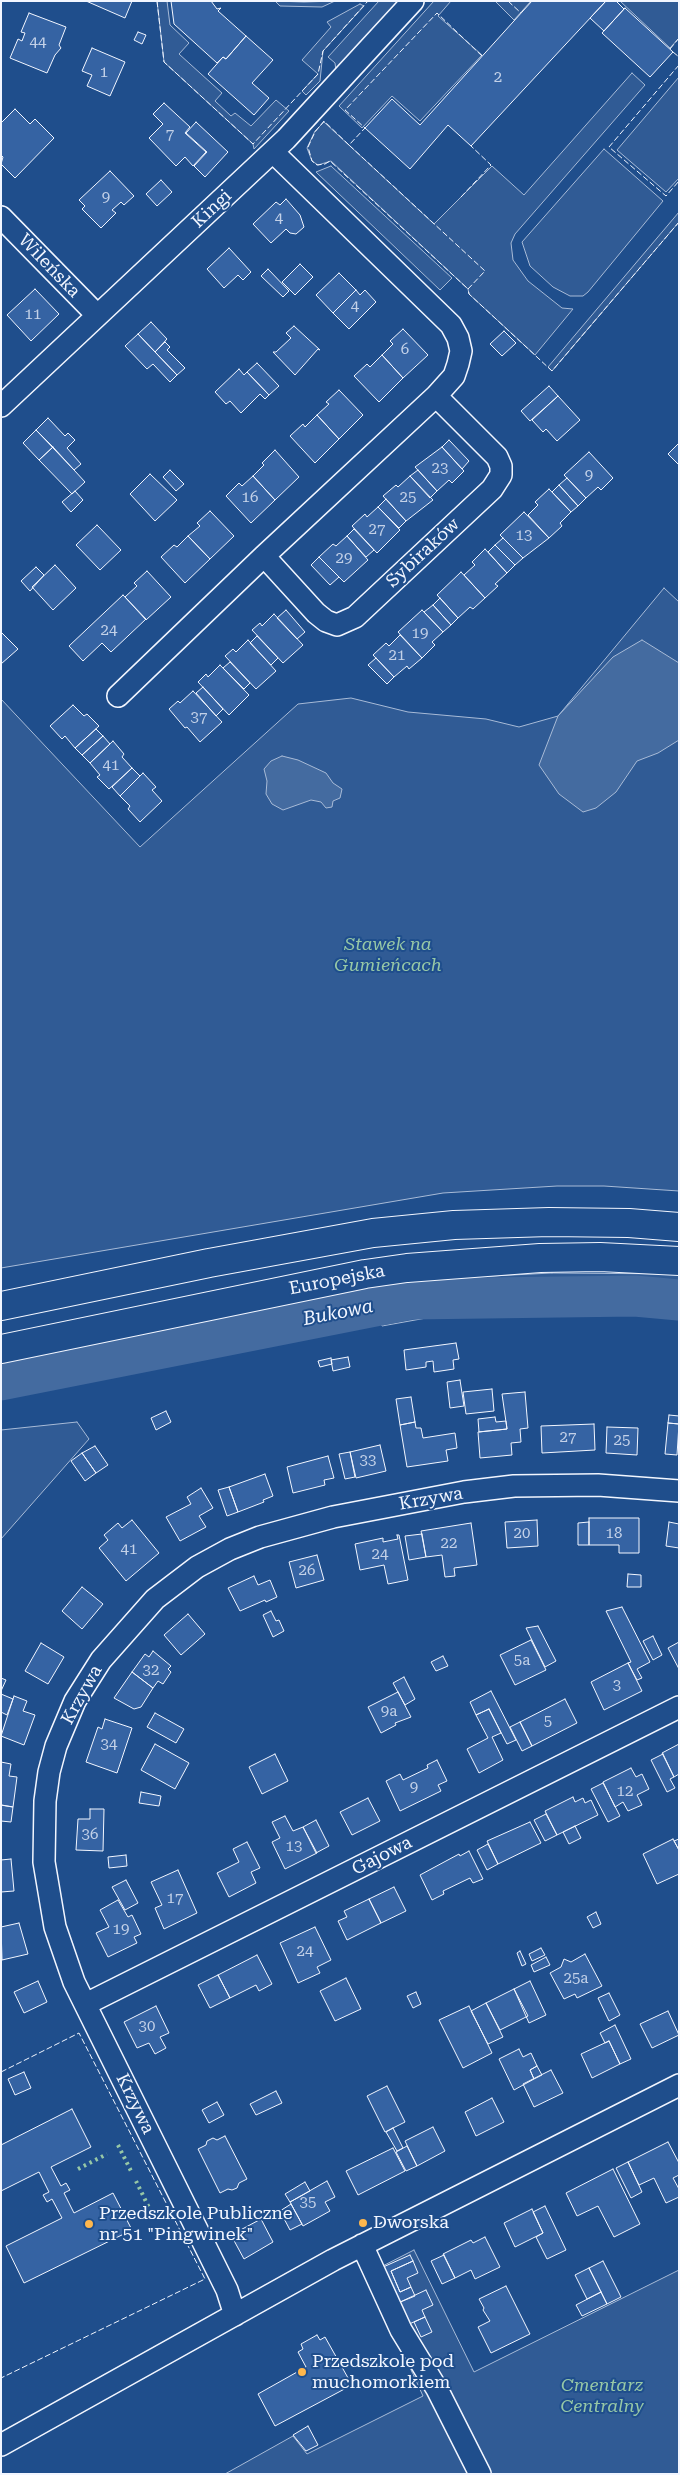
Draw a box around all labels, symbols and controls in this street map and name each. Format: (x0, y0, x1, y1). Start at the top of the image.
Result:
house number: 44 (30, 34, 46, 52)
house number: 1 (100, 64, 108, 82)
house number: 2 (494, 69, 502, 87)
house number: 7 (166, 126, 174, 144)
street label: Kingi (188, 185, 236, 233)
house number: 9 (102, 189, 110, 207)
house number: 4 (275, 210, 283, 228)
street label: Wileńska (13, 230, 85, 302)
house number: 4 (351, 298, 359, 316)
house number: 11 (25, 306, 41, 324)
house number: 6 (401, 341, 409, 359)
house number: 23 (432, 460, 448, 478)
house number: 9 (585, 467, 593, 485)
house number: 16 (242, 489, 258, 507)
house number: 25 (400, 489, 416, 507)
street label: Sybiraków (382, 514, 464, 592)
house number: 27 (369, 521, 385, 539)
house number: 13 (516, 527, 532, 545)
house number: 29 (336, 550, 352, 568)
house number: 24 (101, 622, 117, 640)
house number: 19 (412, 625, 428, 643)
house number: 21 (389, 647, 405, 665)
house number: 37 (191, 709, 207, 727)
house number: 41 (103, 757, 119, 775)
park label: Stawek na Gumieńcach (334, 934, 442, 976)
street label: Europejska (287, 1260, 387, 1300)
water label: Bukowa (301, 1295, 375, 1331)
house number: 27 (560, 1429, 576, 1447)
house number: 25 (614, 1432, 630, 1450)
house number: 33 (360, 1452, 376, 1470)
street label: Krzywa (397, 1483, 465, 1515)
house number: 20 (514, 1525, 530, 1543)
house number: 18 (606, 1525, 622, 1543)
house number: 22 (441, 1535, 457, 1553)
house number: 41 (121, 1541, 137, 1559)
house number: 24 (372, 1546, 388, 1564)
house number: 26 (299, 1562, 315, 1580)
house number: 5a (514, 1652, 530, 1670)
street label: Krzywa (57, 1662, 107, 1728)
house number: 32 (143, 1662, 159, 1680)
house number: 3 (613, 1677, 621, 1695)
house number: 9a (381, 1703, 397, 1721)
house number: 5 (544, 1713, 552, 1731)
house number: 34 (101, 1736, 117, 1754)
house number: 9 (410, 1779, 418, 1797)
house number: 12 (617, 1783, 633, 1801)
house number: 36 (82, 1826, 98, 1844)
street label: Gajowa (348, 1832, 416, 1880)
house number: 13 (286, 1838, 302, 1856)
house number: 17 (167, 1890, 183, 1908)
house number: 19 (113, 1921, 129, 1939)
house number: 24 (297, 1943, 313, 1961)
house number: 25a (564, 1970, 588, 1988)
house number: 30 (139, 2018, 155, 2036)
street label: Krzywa (111, 2070, 159, 2138)
house number: 35 (300, 2194, 316, 2212)
place label: Przedszkole Publiczne nr 51 "Pingwinek" (99, 2203, 293, 2246)
place label: Dworska (373, 2212, 449, 2234)
marker: Dworska (357, 2217, 369, 2229)
marker: Przedszkole Publiczne nr 51 "Pingwinek" (83, 2218, 95, 2230)
place label: Przedszkole pod muchomorkiem (312, 2351, 454, 2394)
marker: Przedszkole pod muchomorkiem (296, 2366, 308, 2378)
park label: Cmentarz Centralny (560, 2375, 644, 2418)

